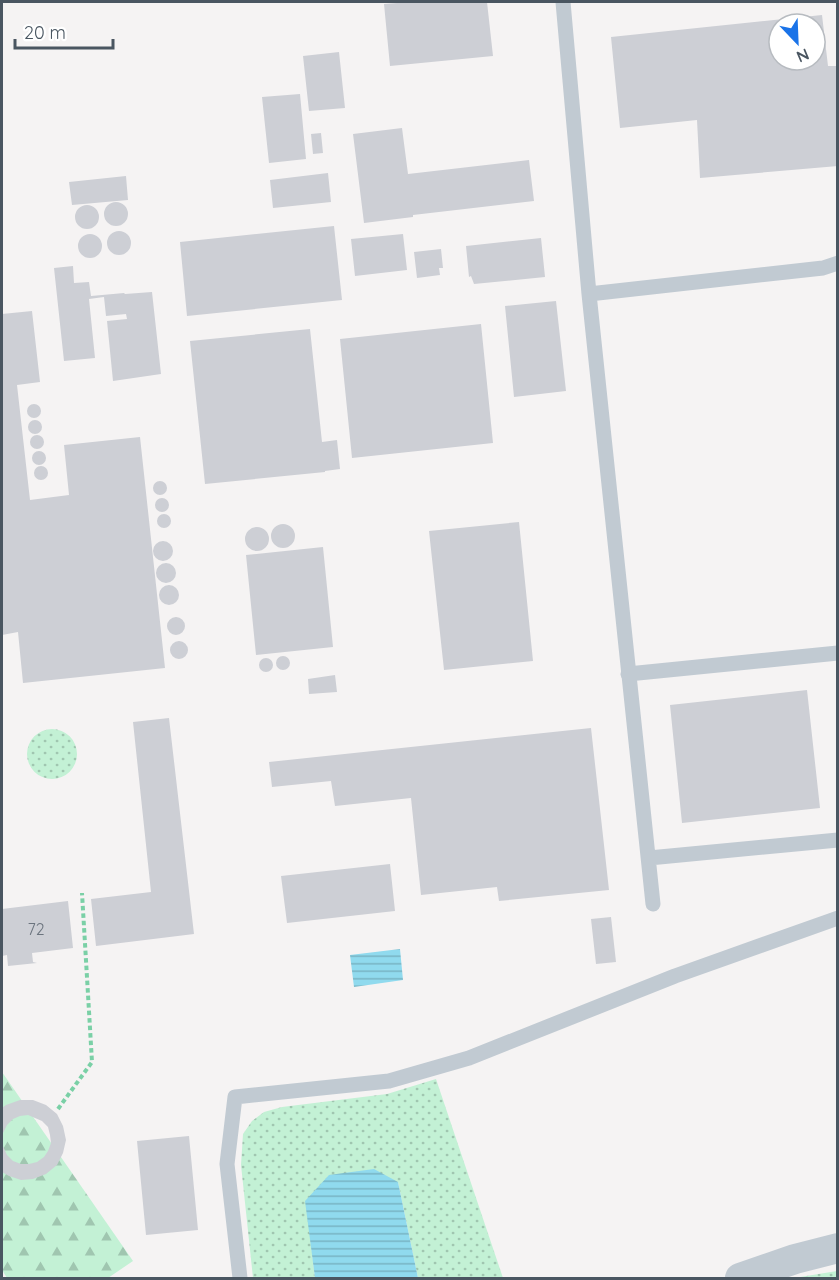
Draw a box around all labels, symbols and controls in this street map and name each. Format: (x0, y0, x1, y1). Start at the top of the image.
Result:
scale bar (15, 12, 112, 50)
north arrow (767, 12, 827, 72)
text: 20 m (24, 21, 66, 44)
text: N (794, 44, 812, 67)
house number: 72 (27, 919, 45, 939)

